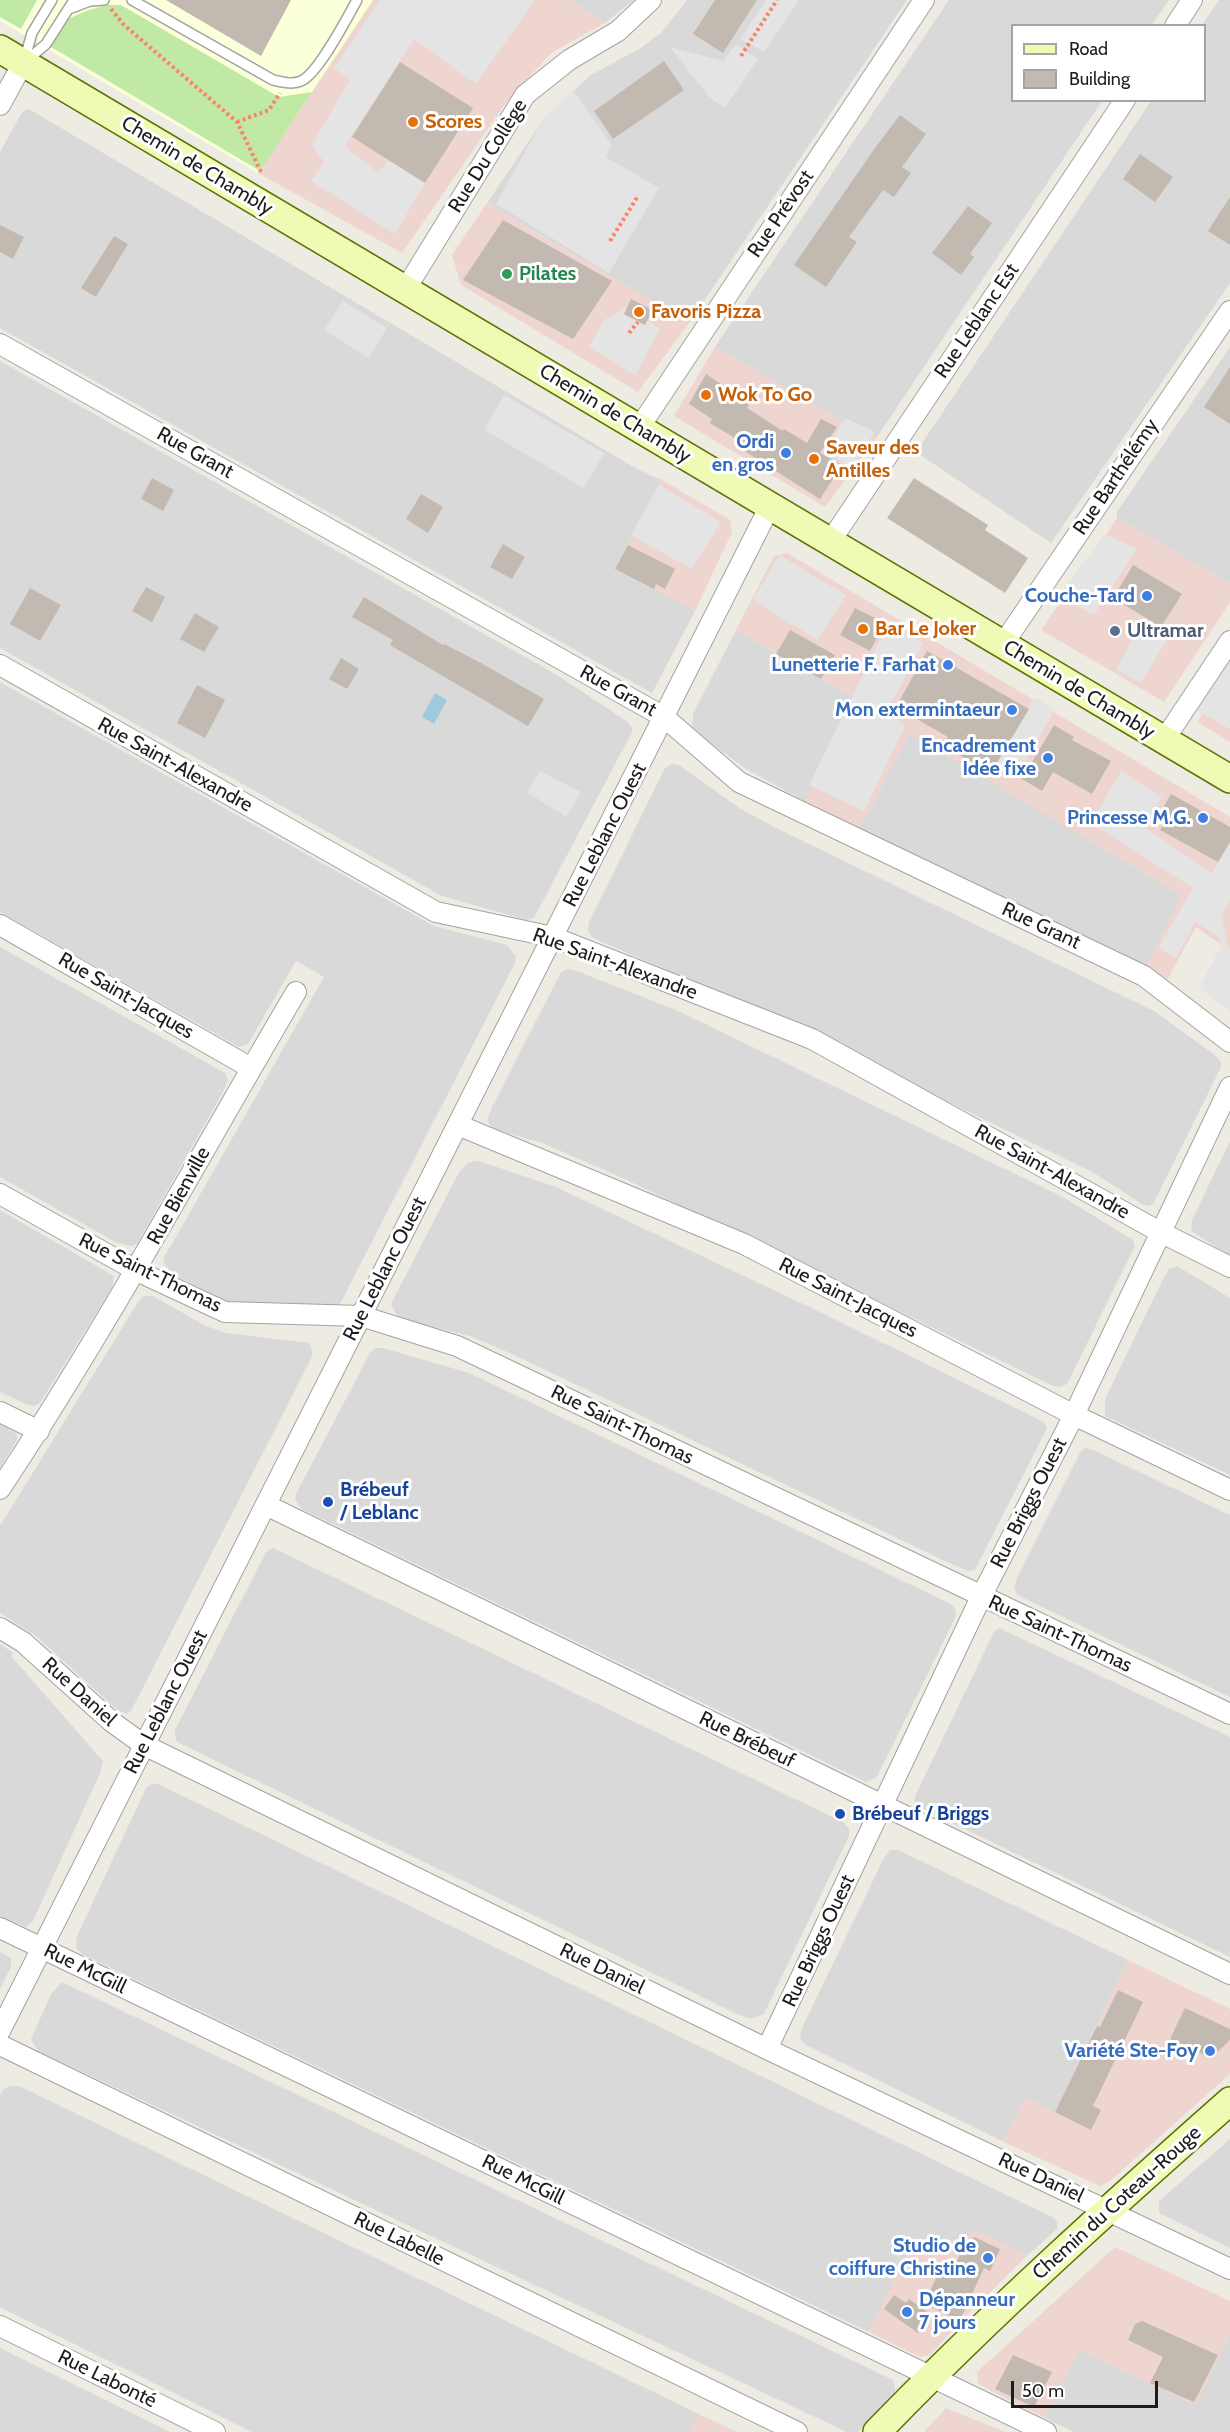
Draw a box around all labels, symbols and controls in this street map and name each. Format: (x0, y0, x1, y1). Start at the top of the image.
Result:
legend (1011, 24, 1206, 102)
text: Road (1069, 38, 1108, 60)
text: Building (1069, 68, 1130, 90)
street label: Rue Du Collège (444, 95, 532, 217)
place label: Scores (425, 110, 482, 134)
street label: Chemin de Chambly (117, 111, 277, 221)
marker: Scores (406, 115, 420, 129)
street label: Rue Prévost (743, 166, 819, 262)
street label: Rue Leblanc Est (930, 259, 1024, 383)
place label: Pilates (519, 262, 576, 286)
marker: Pilates (500, 267, 514, 281)
place label: Favoris Pizza (651, 300, 761, 324)
marker: Favoris Pizza (632, 305, 646, 319)
street label: Chemin de Chambly (535, 359, 695, 469)
place label: Wok To Go (718, 383, 812, 407)
marker: Wok To Go (699, 388, 713, 402)
street label: Rue Barthélémy (1068, 414, 1164, 540)
street label: Rue Grant (152, 422, 238, 484)
place label: Ordi en gros (712, 430, 774, 477)
place label: Saveur des Antilles (826, 436, 920, 483)
marker: Ordi en gros (779, 446, 793, 460)
marker: Saveur des Antilles (807, 452, 821, 466)
place label: Couche-Tard (1025, 584, 1135, 608)
marker: Couche-Tard (1140, 589, 1154, 603)
place label: Bar Le Joker (875, 617, 976, 641)
place label: Ultramar (1127, 619, 1204, 643)
marker: Bar Le Joker (856, 622, 870, 636)
marker: Ultramar (1108, 624, 1122, 638)
street label: Chemin de Chambly (999, 635, 1159, 745)
place label: Lunetterie F. Farhat (771, 653, 936, 677)
marker: Lunetterie F. Farhat (941, 658, 955, 672)
street label: Rue Grant (575, 660, 661, 722)
place label: Mon extermintaeur (835, 698, 1000, 722)
marker: Mon extermintaeur (1005, 703, 1019, 717)
street label: Rue Saint-Alexandre (93, 712, 257, 818)
place label: Encadrement Idée fixe (921, 734, 1036, 781)
marker: Encadrement Idée fixe (1041, 751, 1055, 765)
street label: Rue Leblanc Ouest (558, 759, 652, 911)
place label: Princesse M.G. (1067, 806, 1191, 830)
marker: Princesse M.G. (1196, 811, 1210, 825)
street label: Rue Grant (998, 897, 1084, 955)
street label: Rue Saint-Alexandre (529, 923, 701, 1005)
street label: Rue Saint-Jacques (54, 948, 198, 1044)
street label: Rue Saint-Alexandre (970, 1119, 1134, 1225)
street label: Rue Bienville (142, 1143, 216, 1249)
street label: Rue Leblanc Ouest (338, 1193, 432, 1345)
street label: Rue Saint-Thomas (75, 1228, 225, 1318)
street label: Rue Saint-Jacques (775, 1253, 921, 1343)
street label: Rue Saint-Thomas (547, 1380, 697, 1470)
street label: Rue Briggs Ouest (986, 1434, 1072, 1572)
place label: Brébeuf / Leblanc (340, 1478, 419, 1525)
marker: Brébeuf / Leblanc (321, 1495, 335, 1509)
street label: Rue Saint-Thomas (984, 1590, 1136, 1678)
street label: Rue Leblanc Ouest (119, 1626, 213, 1778)
street label: Rue Daniel (37, 1653, 121, 1731)
street label: Rue Brébeuf (695, 1707, 799, 1773)
place label: Brébeuf / Briggs (852, 1802, 989, 1826)
marker: Brébeuf / Briggs (833, 1807, 847, 1821)
street label: Rue Briggs Ouest (778, 1871, 860, 2011)
street label: Rue Daniel (556, 1938, 648, 2000)
street label: Rue McGill (40, 1939, 130, 1999)
place label: Variété Ste-Foy (1064, 2039, 1198, 2063)
marker: Variété Ste-Foy (1203, 2044, 1217, 2058)
street label: Chemin du Coteau-Rouge (1028, 2121, 1206, 2285)
street label: Rue Daniel (995, 2148, 1087, 2208)
street label: Rue McGill (478, 2150, 568, 2210)
street label: Rue Labelle (350, 2207, 448, 2271)
place label: Studio de coiffure Christine (829, 2234, 976, 2281)
marker: Studio de coiffure Christine (981, 2251, 995, 2265)
place label: Dépanneur 7 jours (919, 2288, 1015, 2335)
marker: Dépanneur 7 jours (900, 2305, 914, 2319)
street label: Rue Labonté (54, 2345, 160, 2413)
scale bar (1014, 2369, 1161, 2407)
text: 50 m (1022, 2380, 1064, 2402)

